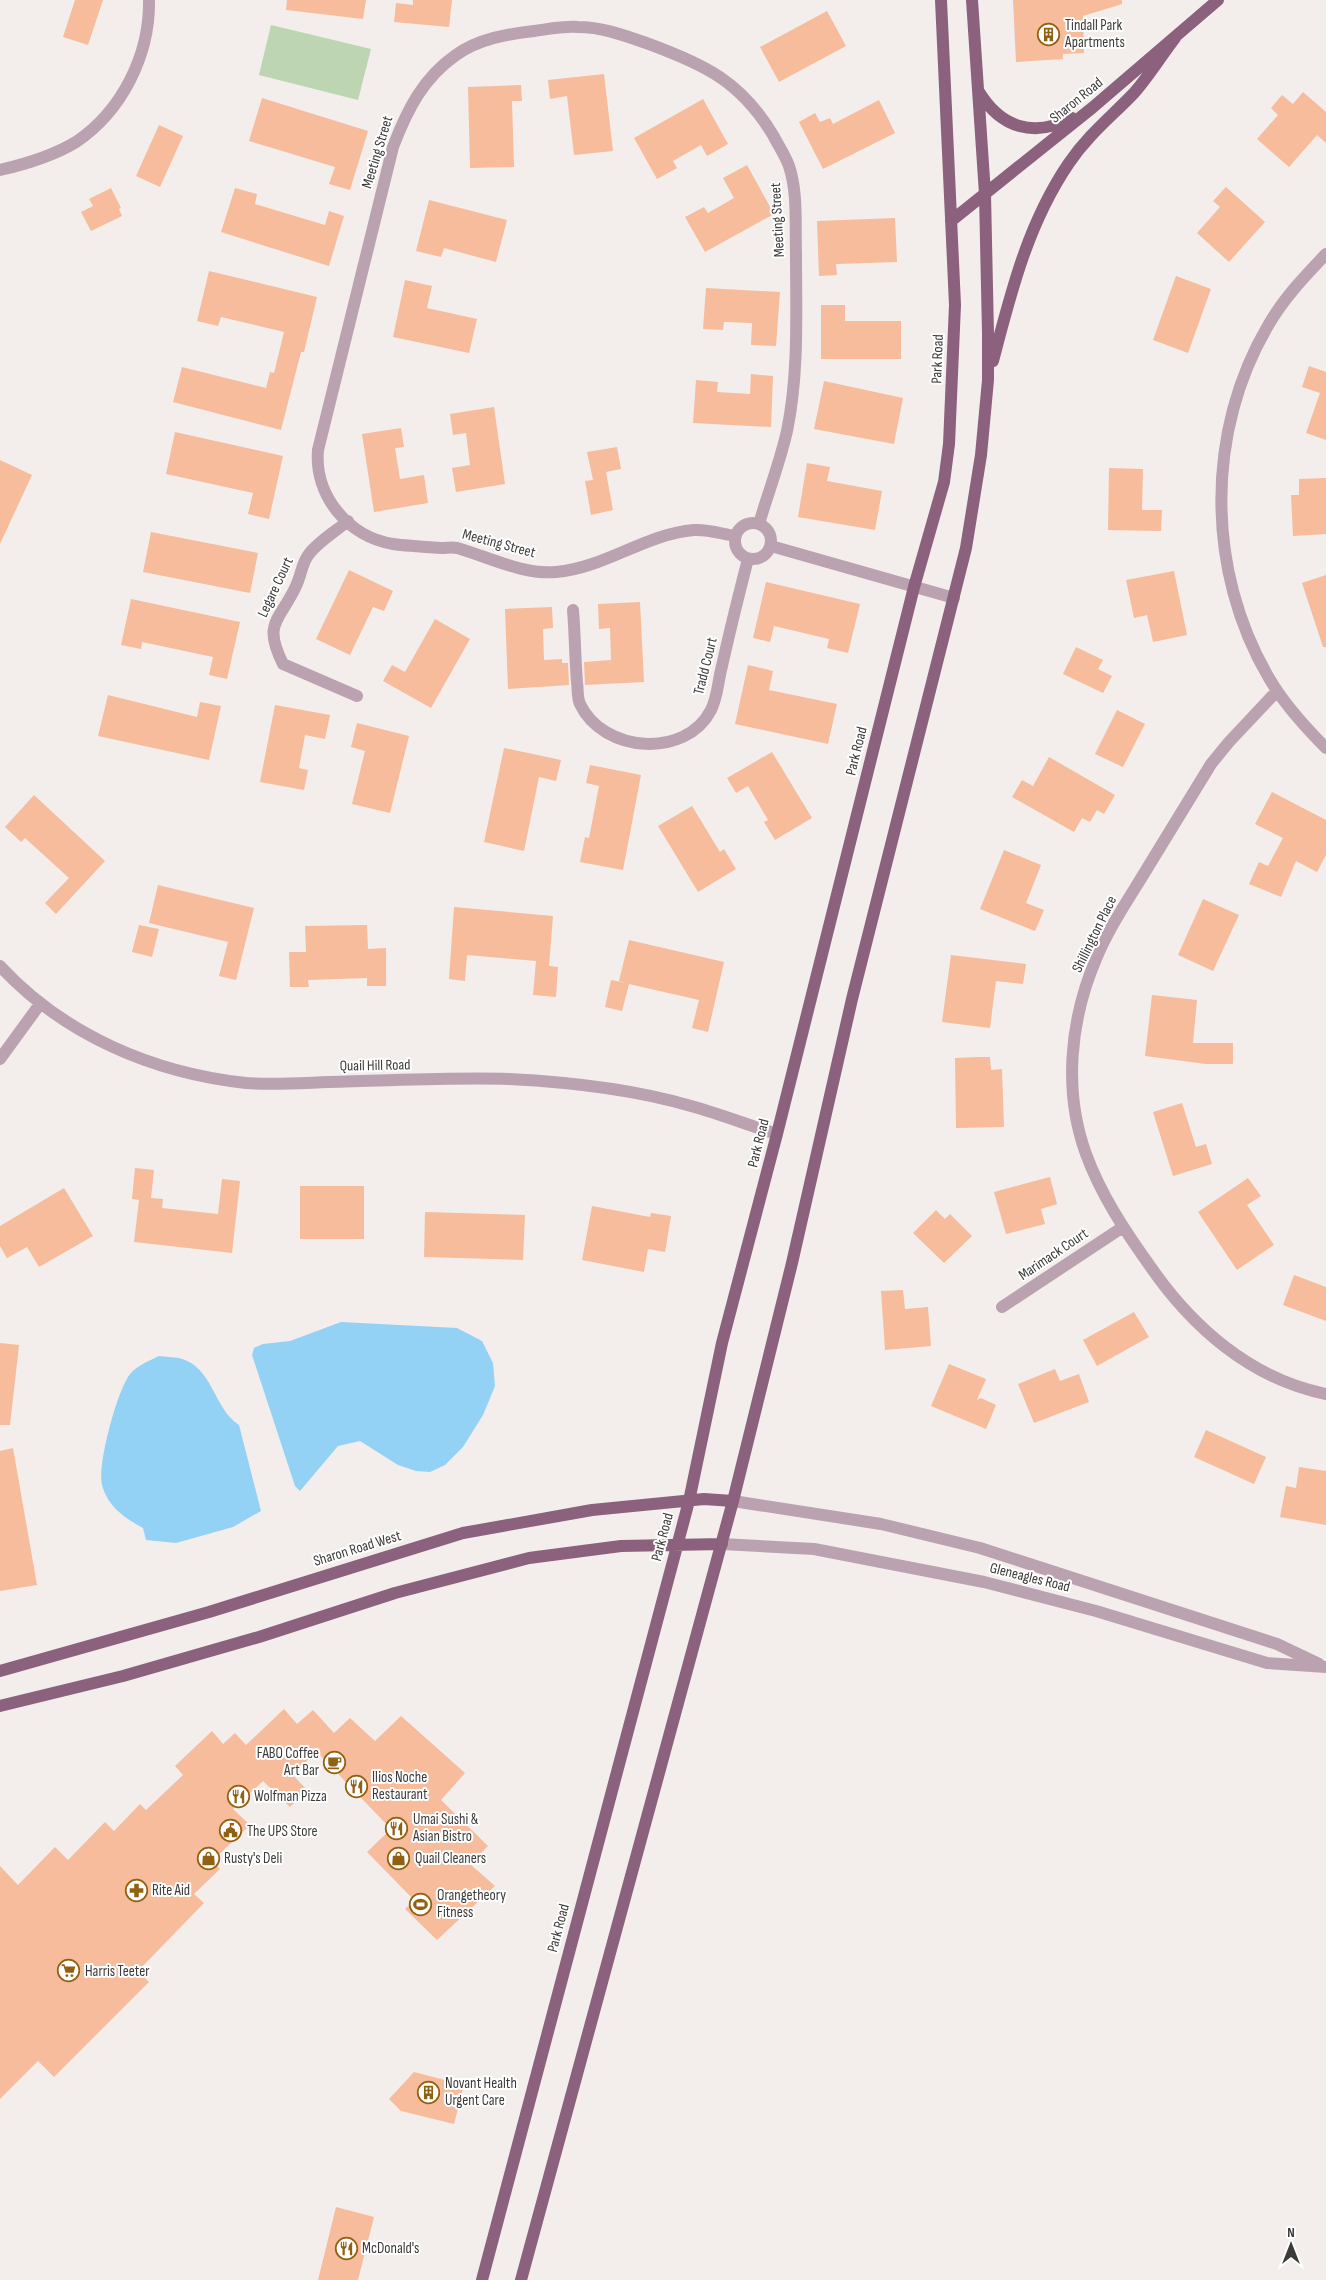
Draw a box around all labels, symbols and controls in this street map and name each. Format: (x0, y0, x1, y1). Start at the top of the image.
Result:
place label: Tindall Park Apartments (1064, 16, 1125, 52)
building icon: Tindall Park Apartments (1037, 22, 1061, 46)
street label: Sharon Road (1046, 73, 1107, 128)
street label: Meeting Street (357, 113, 398, 191)
street label: Meeting Street (766, 182, 789, 258)
street label: Park Road (927, 334, 948, 384)
street label: Meeting Street (460, 525, 538, 562)
street label: Legare Court (253, 554, 298, 620)
street label: Tradd Court (689, 635, 722, 697)
street label: Park Road (841, 725, 872, 777)
street label: Shillington Place (1068, 893, 1121, 976)
street label: Quail Hill Road (339, 1055, 411, 1076)
street label: Park Road (743, 1117, 774, 1169)
street label: Marimack Court (1015, 1224, 1092, 1285)
street label: Park Road (647, 1511, 678, 1563)
street label: Sharon Road West (311, 1526, 404, 1571)
street label: Gleneagles Road (988, 1558, 1072, 1597)
place label: FABO Coffee Art Bar (257, 1744, 320, 1780)
cafe icon: FABO Coffee Art Bar (323, 1750, 347, 1774)
place label: Ilios Noche Restaurant (372, 1768, 428, 1804)
restaurant icon: Ilios Noche Restaurant (344, 1774, 368, 1798)
restaurant icon: Wolfman Pizza (226, 1784, 250, 1808)
place label: Wolfman Pizza (254, 1787, 327, 1806)
place label: Umai Sushi & Asian Bistro (412, 1810, 479, 1846)
restaurant icon: Umai Sushi & Asian Bistro (385, 1816, 409, 1840)
public building icon: The UPS Store (219, 1819, 243, 1843)
place label: The UPS Store (247, 1822, 318, 1841)
shop icon: Rusty's Deli (196, 1846, 220, 1870)
shop icon: Quail Cleaners (387, 1846, 411, 1870)
place label: Rusty's Deli (224, 1849, 283, 1868)
place label: Quail Cleaners (415, 1849, 486, 1868)
pharmacy icon: Rite Aid (124, 1878, 148, 1902)
place label: Rite Aid (152, 1881, 190, 1900)
place label: Orangetheory Fitness (437, 1886, 506, 1922)
sports icon: Orangetheory Fitness (409, 1892, 433, 1916)
street label: Park Road (543, 1902, 574, 1954)
supermarket icon: Harris Teeter (57, 1959, 81, 1983)
place label: Harris Teeter (85, 1962, 150, 1981)
place label: Novant Health Urgent Care (445, 2074, 517, 2110)
building icon: Novant Health Urgent Care (417, 2080, 441, 2104)
north arrow (1266, 2220, 1316, 2270)
text: N (1287, 2224, 1295, 2241)
restaurant icon: McDonald's (334, 2236, 358, 2260)
place label: McDonald's (362, 2239, 420, 2258)

